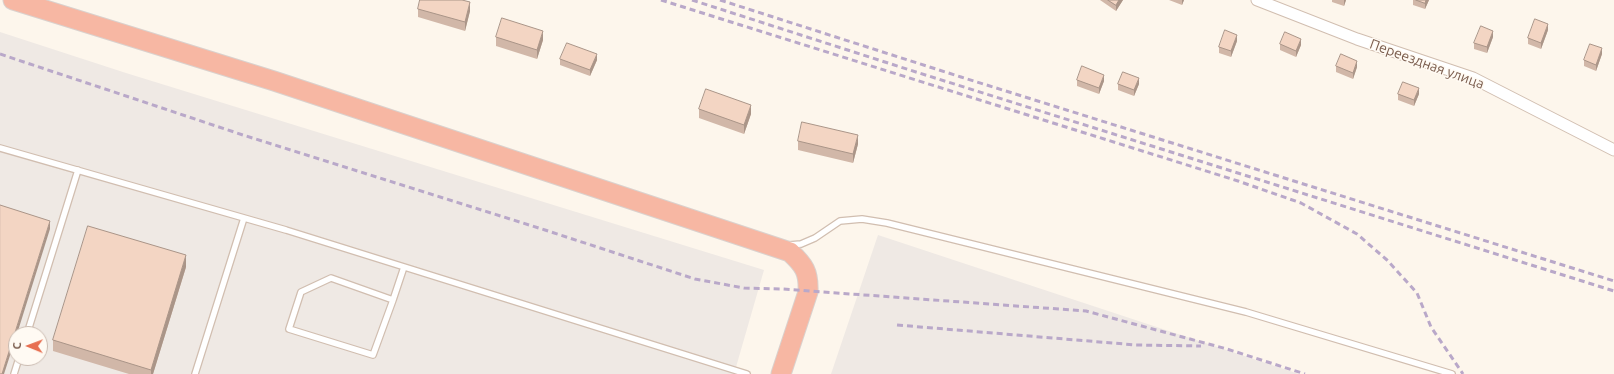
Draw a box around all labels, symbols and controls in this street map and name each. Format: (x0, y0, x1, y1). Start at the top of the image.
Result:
street label: Переездная улица (1368, 36, 1486, 92)
north arrow (8, 326, 48, 366)
text: С (11, 342, 23, 349)

